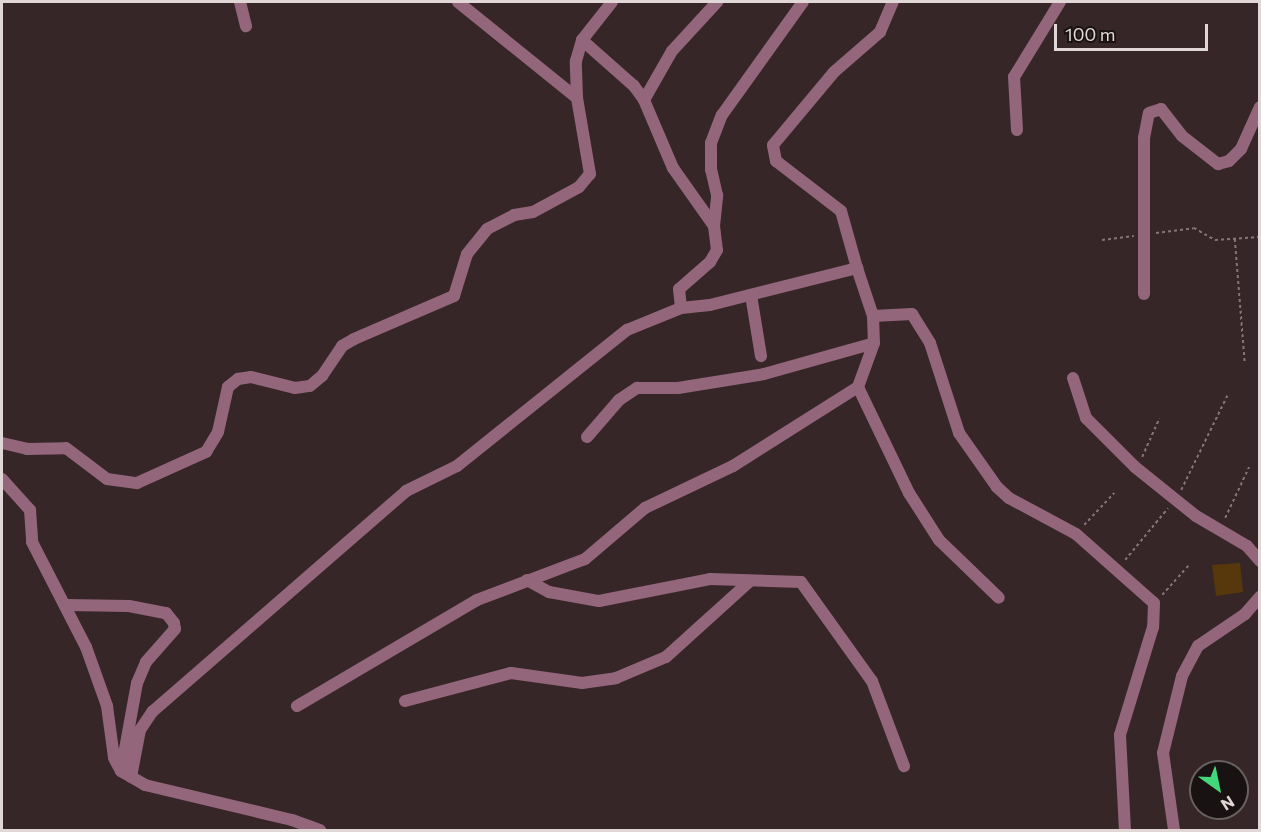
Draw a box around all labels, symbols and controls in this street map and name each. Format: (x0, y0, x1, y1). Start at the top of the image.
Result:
scale bar (1057, 12, 1212, 50)
text: 100 m (1065, 23, 1115, 45)
north arrow (1189, 760, 1249, 820)
text: N (1218, 793, 1238, 815)

